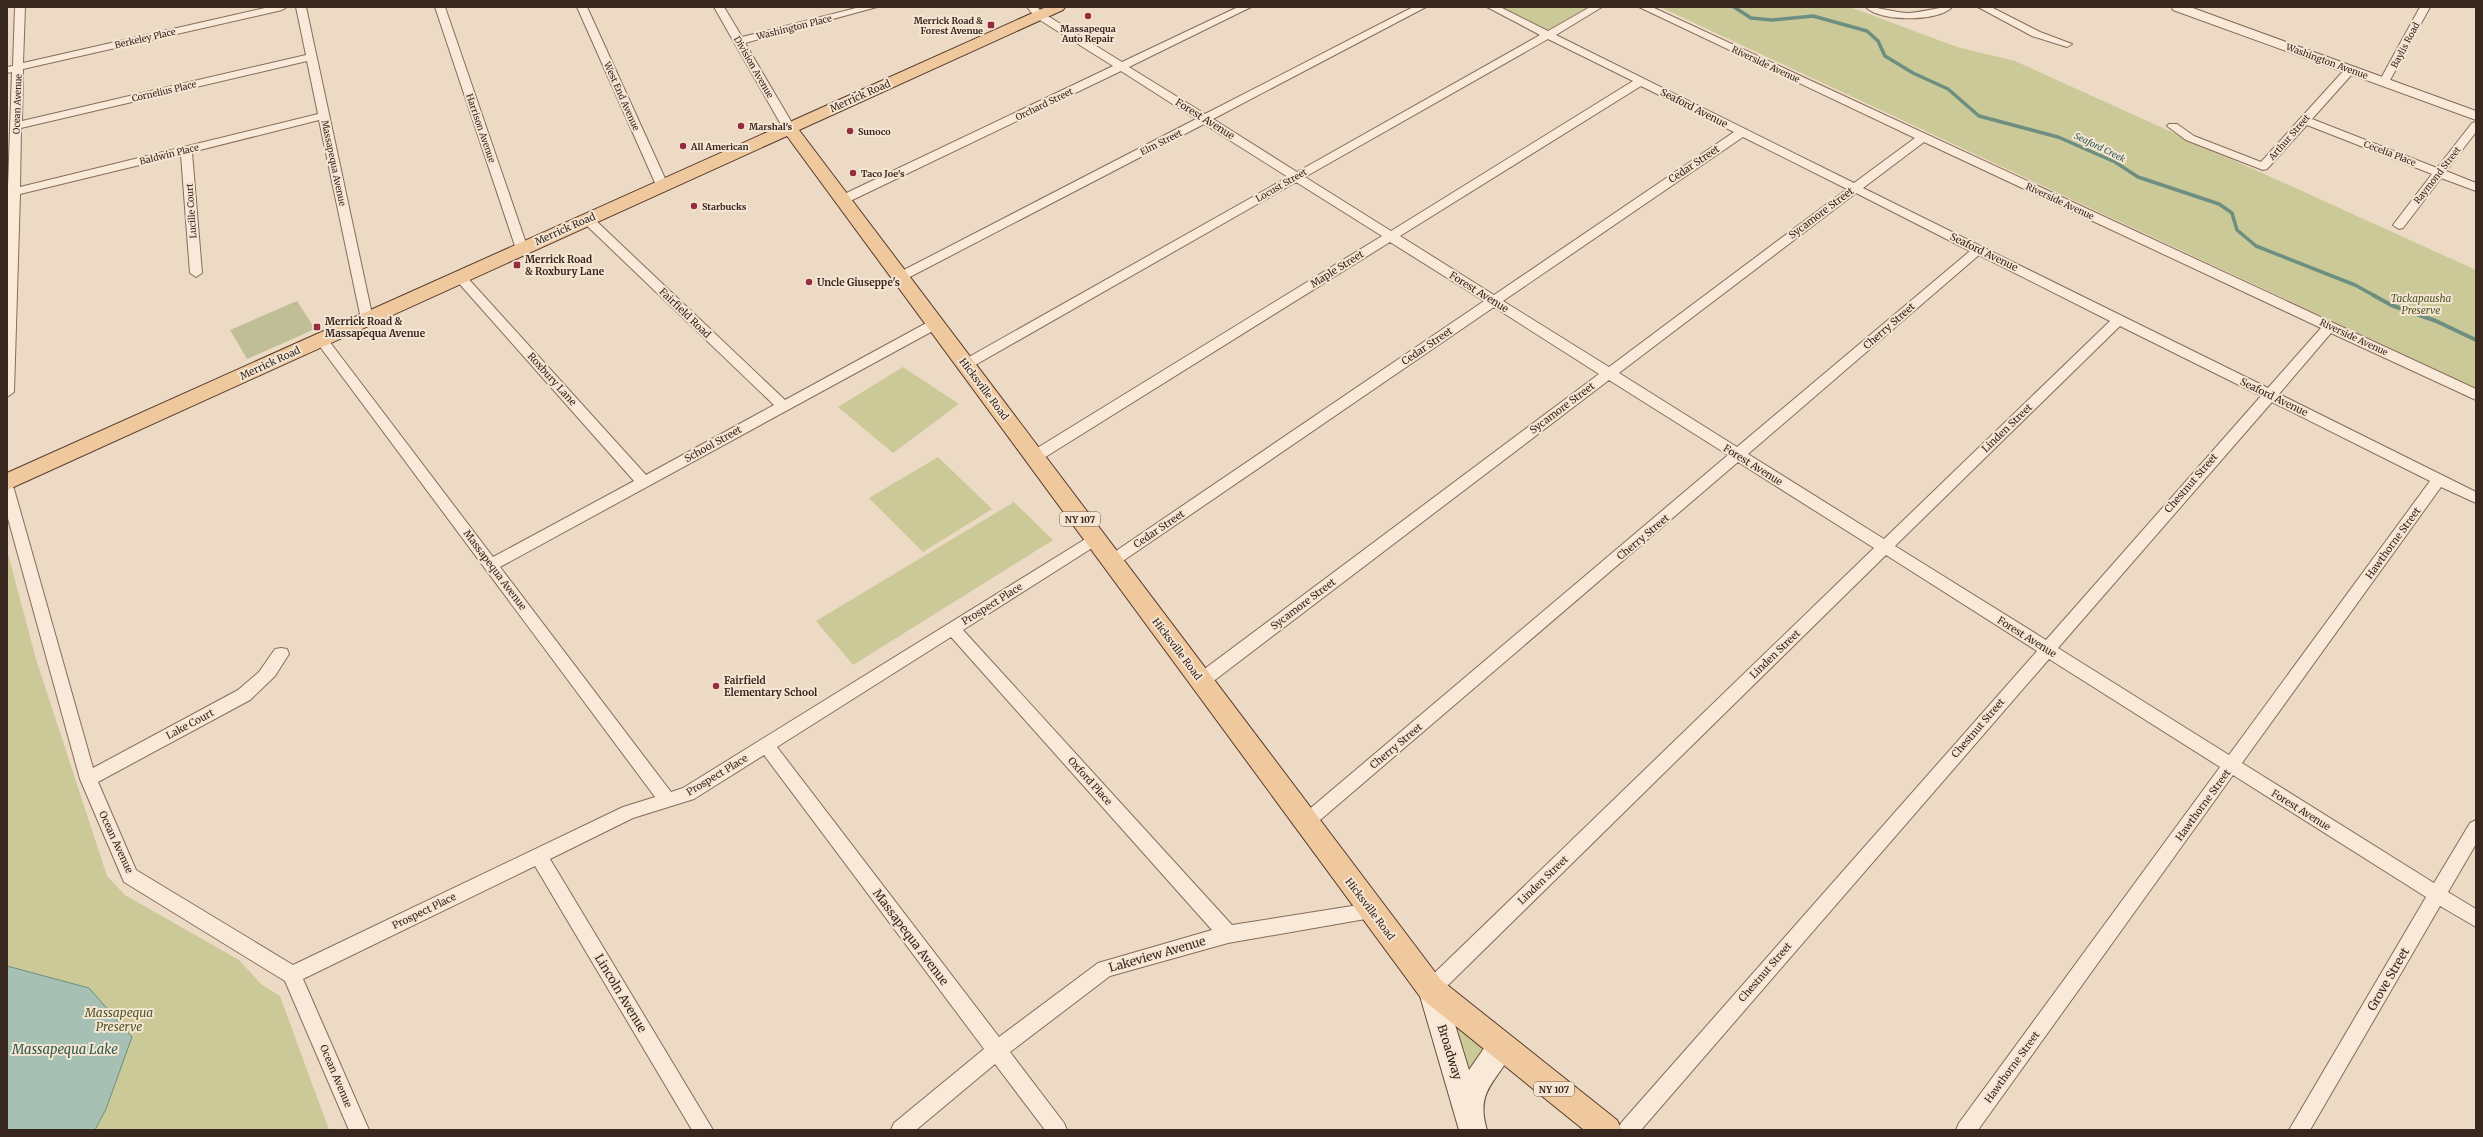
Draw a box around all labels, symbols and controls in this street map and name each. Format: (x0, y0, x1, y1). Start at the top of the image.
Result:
marker: Massapequa Auto Repair (1083, 11, 1093, 21)
street label: Washington Place (754, 12, 833, 42)
place label: Merrick Road & Forest Avenue (914, 15, 983, 36)
marker: Merrick Road & Forest Avenue (986, 20, 996, 30)
street label: Baylis Road (2388, 20, 2422, 70)
place label: Massapequa Auto Repair (1060, 23, 1116, 44)
street label: Berkeley Place (113, 26, 177, 50)
street label: Division Avenue (732, 34, 776, 100)
street label: Washington Avenue (2284, 41, 2370, 81)
street label: Riverside Avenue (1730, 43, 1802, 85)
street label: West End Avenue (601, 59, 642, 132)
street label: Ocean Avenue (10, 73, 24, 134)
street label: Merrick Road (828, 77, 892, 115)
street label: Cornelius Place (131, 78, 198, 104)
street label: Orchard Street (1013, 85, 1075, 123)
street label: Seaford Avenue (1658, 85, 1730, 131)
street label: Harrison Avenue (464, 92, 498, 164)
street label: Forest Avenue (1173, 96, 1237, 142)
street label: Arthur Street (2265, 111, 2312, 163)
street label: Massapequa Avenue (320, 119, 349, 207)
marker: Marshal's (736, 121, 746, 131)
place label: Marshal's (749, 121, 793, 132)
marker: Sunoco (845, 126, 855, 136)
place label: Sunoco (858, 126, 891, 137)
street label: Elm Street (1138, 127, 1184, 157)
water label: Seaford Creek (2073, 130, 2127, 164)
street label: Cecelia Place (2362, 138, 2418, 168)
street label: Baldwin Place (138, 141, 200, 167)
marker: All American (678, 141, 688, 151)
place label: All American (690, 141, 749, 152)
street label: Cedar Street (1666, 142, 1722, 186)
street label: Raymond Street (2411, 144, 2463, 206)
street label: Locust Street (1254, 166, 1309, 204)
marker: Taco Joe's (848, 168, 858, 178)
place label: Taco Joe's (861, 168, 905, 179)
street label: Riverside Avenue (2024, 180, 2096, 222)
street label: Lucille Court (184, 183, 198, 239)
street label: Sycamore Street (1786, 184, 1856, 242)
marker: Starbucks (689, 201, 699, 211)
place label: Starbucks (702, 201, 747, 212)
street label: Merrick Road (533, 210, 597, 248)
street label: Seaford Avenue (1948, 230, 2020, 274)
street label: Maple Street (1308, 247, 1366, 291)
place label: Merrick Road & Roxbury Lane (525, 253, 605, 278)
marker: Merrick Road & Roxbury Lane (512, 260, 522, 270)
street label: Forest Avenue (1447, 269, 1511, 315)
place label: Uncle Giuseppe's (817, 276, 900, 289)
marker: Uncle Giuseppe's (804, 277, 814, 287)
street label: Fairfield Road (656, 285, 714, 341)
park label: Tackapausha Preserve (2391, 292, 2451, 317)
street label: Cherry Street (1860, 300, 1918, 352)
place label: Merrick Road & Massapequa Avenue (325, 315, 426, 340)
street label: Riverside Avenue (2318, 316, 2390, 358)
marker: Merrick Road & Massapequa Avenue (312, 322, 322, 332)
street label: Cedar Street (1399, 324, 1455, 368)
street label: Merrick Road (238, 343, 302, 383)
street label: Roxbury Lane (525, 350, 579, 408)
street label: Hicksville Road (956, 355, 1012, 423)
street label: Seaford Avenue (2238, 375, 2310, 419)
street label: Sycamore Street (1527, 379, 1597, 437)
street label: Linden Street (1979, 401, 2035, 455)
street label: School Street (682, 423, 744, 465)
street label: Forest Avenue (1721, 442, 1785, 488)
street label: Chestnut Street (2162, 450, 2220, 515)
street label: Hawthorne Street (2363, 505, 2423, 581)
street label: Cedar Street (1131, 507, 1187, 551)
street label: Cherry Street (1614, 511, 1672, 563)
road number: NY 107 (1060, 512, 1100, 526)
street label: Massapequa Avenue (461, 527, 529, 613)
street label: Sycamore Street (1268, 575, 1338, 633)
street label: Prospect Place (959, 580, 1025, 628)
street label: Forest Avenue (1995, 614, 2059, 660)
street label: Hicksville Road (1149, 615, 1205, 683)
street label: Linden Street (1747, 627, 1803, 681)
place label: Fairfield Elementary School (724, 674, 818, 699)
marker: Fairfield Elementary School (711, 681, 721, 691)
street label: Chestnut Street (1949, 695, 2007, 760)
street label: Lake Court (164, 706, 216, 742)
street label: Cherry Street (1367, 720, 1425, 772)
street label: Prospect Place (684, 752, 750, 798)
street label: Oxford Place (1065, 754, 1115, 808)
street label: Hawthorne Street (2173, 767, 2233, 843)
street label: Forest Avenue (2269, 787, 2333, 833)
street label: Ocean Avenue (96, 809, 136, 875)
street label: Linden Street (1515, 853, 1571, 907)
street label: Hicksville Road (1342, 875, 1398, 943)
street label: Massapequa Avenue (870, 886, 952, 988)
street label: Prospect Place (390, 890, 458, 932)
street label: Lakeview Avenue (1107, 933, 1207, 975)
street label: Chestnut Street (1736, 939, 1794, 1004)
street label: Grove Street (2364, 944, 2412, 1013)
street label: Lincoln Avenue (592, 951, 650, 1035)
park label: Massapequa Preserve (84, 1005, 153, 1034)
street label: Broadway (1434, 1022, 1466, 1082)
street label: Hawthorne Street (1982, 1029, 2042, 1105)
water label: Massapequa Lake (11, 1041, 118, 1058)
street label: Ocean Avenue (317, 1043, 355, 1109)
road number: NY 107 (1534, 1082, 1574, 1096)

